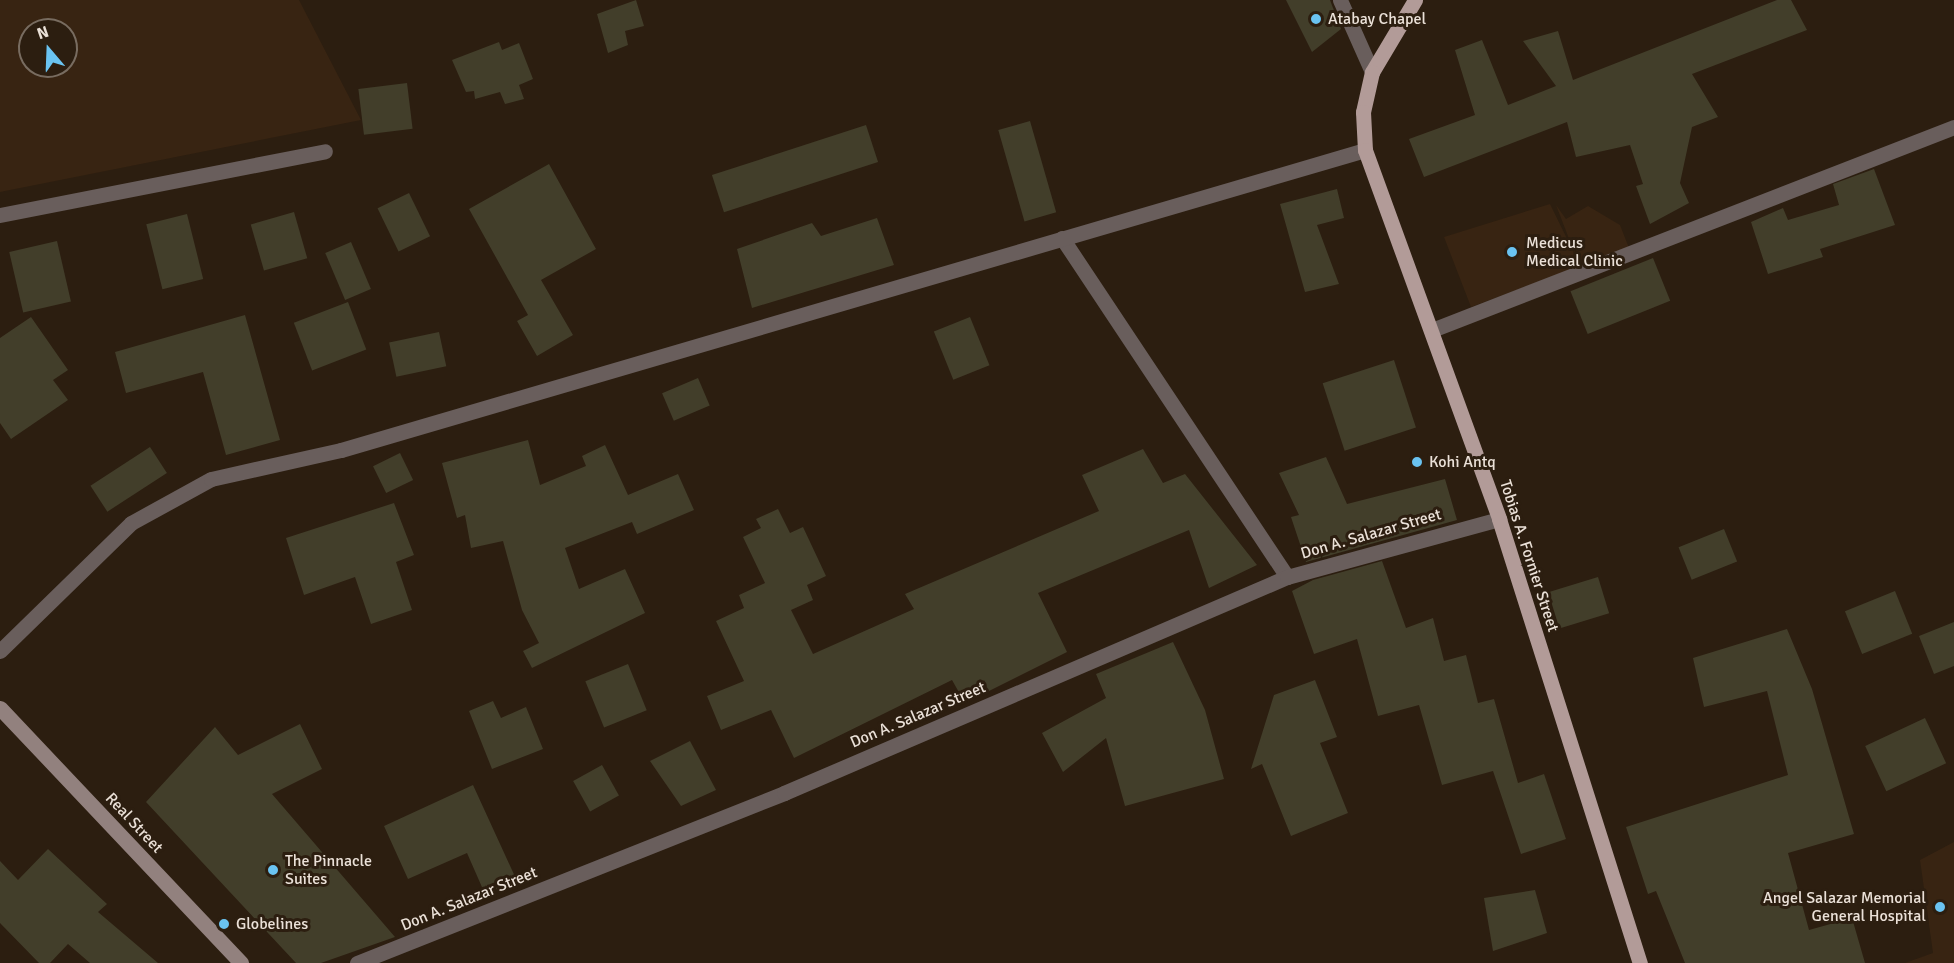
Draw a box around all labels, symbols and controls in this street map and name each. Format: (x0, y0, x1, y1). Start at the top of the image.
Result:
place label: Atabay Chapel (1328, 9, 1426, 29)
marker: Atabay Chapel (1309, 12, 1323, 26)
north arrow (18, 18, 78, 78)
text: N (34, 22, 51, 44)
place label: Medicus Medical Clinic (1526, 233, 1623, 271)
marker: Medicus Medical Clinic (1503, 243, 1521, 261)
place label: Kohi Antq (1429, 452, 1496, 472)
marker: Kohi Antq (1410, 455, 1424, 469)
street label: Tobias A. Fornier Street (1495, 478, 1563, 634)
street label: Don A. Salazar Street (1299, 505, 1443, 563)
street label: Don A. Salazar Street (847, 678, 989, 752)
street label: Real Street (101, 789, 167, 857)
place label: The Pinnacle Suites (285, 851, 372, 889)
marker: The Pinnacle Suites (266, 863, 280, 877)
street label: Don A. Salazar Street (398, 863, 540, 935)
place label: Angel Salazar Memorial General Hospital (1763, 888, 1926, 926)
marker: Angel Salazar Memorial General Hospital (1931, 898, 1949, 916)
place label: Globelines (236, 914, 308, 934)
marker: Globelines (217, 917, 231, 931)

